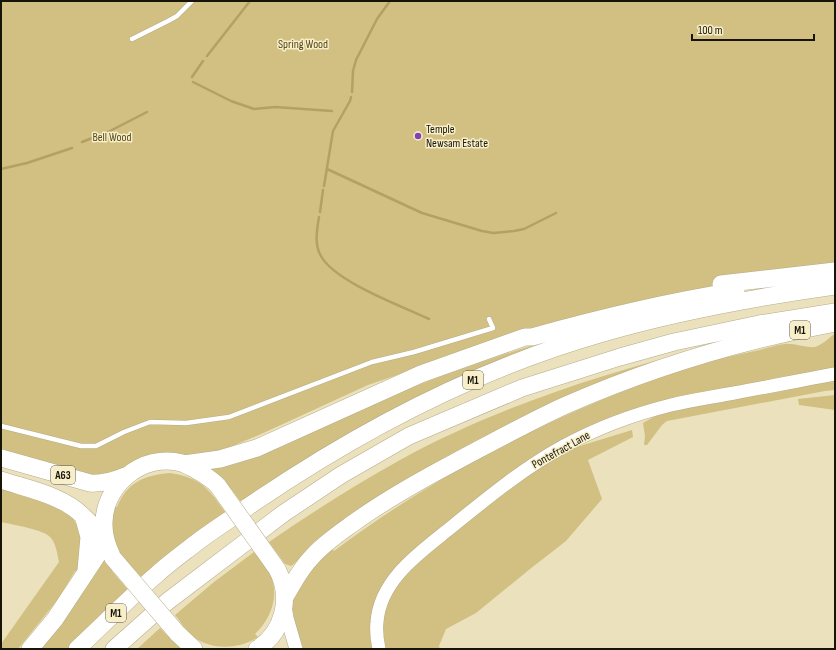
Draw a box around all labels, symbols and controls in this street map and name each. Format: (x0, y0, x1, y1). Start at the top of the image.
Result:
scale bar (692, 16, 814, 42)
text: 100 m (698, 23, 723, 38)
park label: Spring Wood (278, 37, 328, 52)
place label: Temple Newsam Estate (426, 122, 488, 151)
park label: Bell Wood (92, 130, 132, 145)
marker: Temple Newsam Estate (413, 131, 423, 141)
road number: M1 (790, 321, 810, 339)
road number: M1 (463, 371, 483, 389)
street label: Pontefract Lane (529, 428, 593, 472)
road number: A63 (51, 466, 75, 484)
road number: M1 (106, 604, 126, 622)

